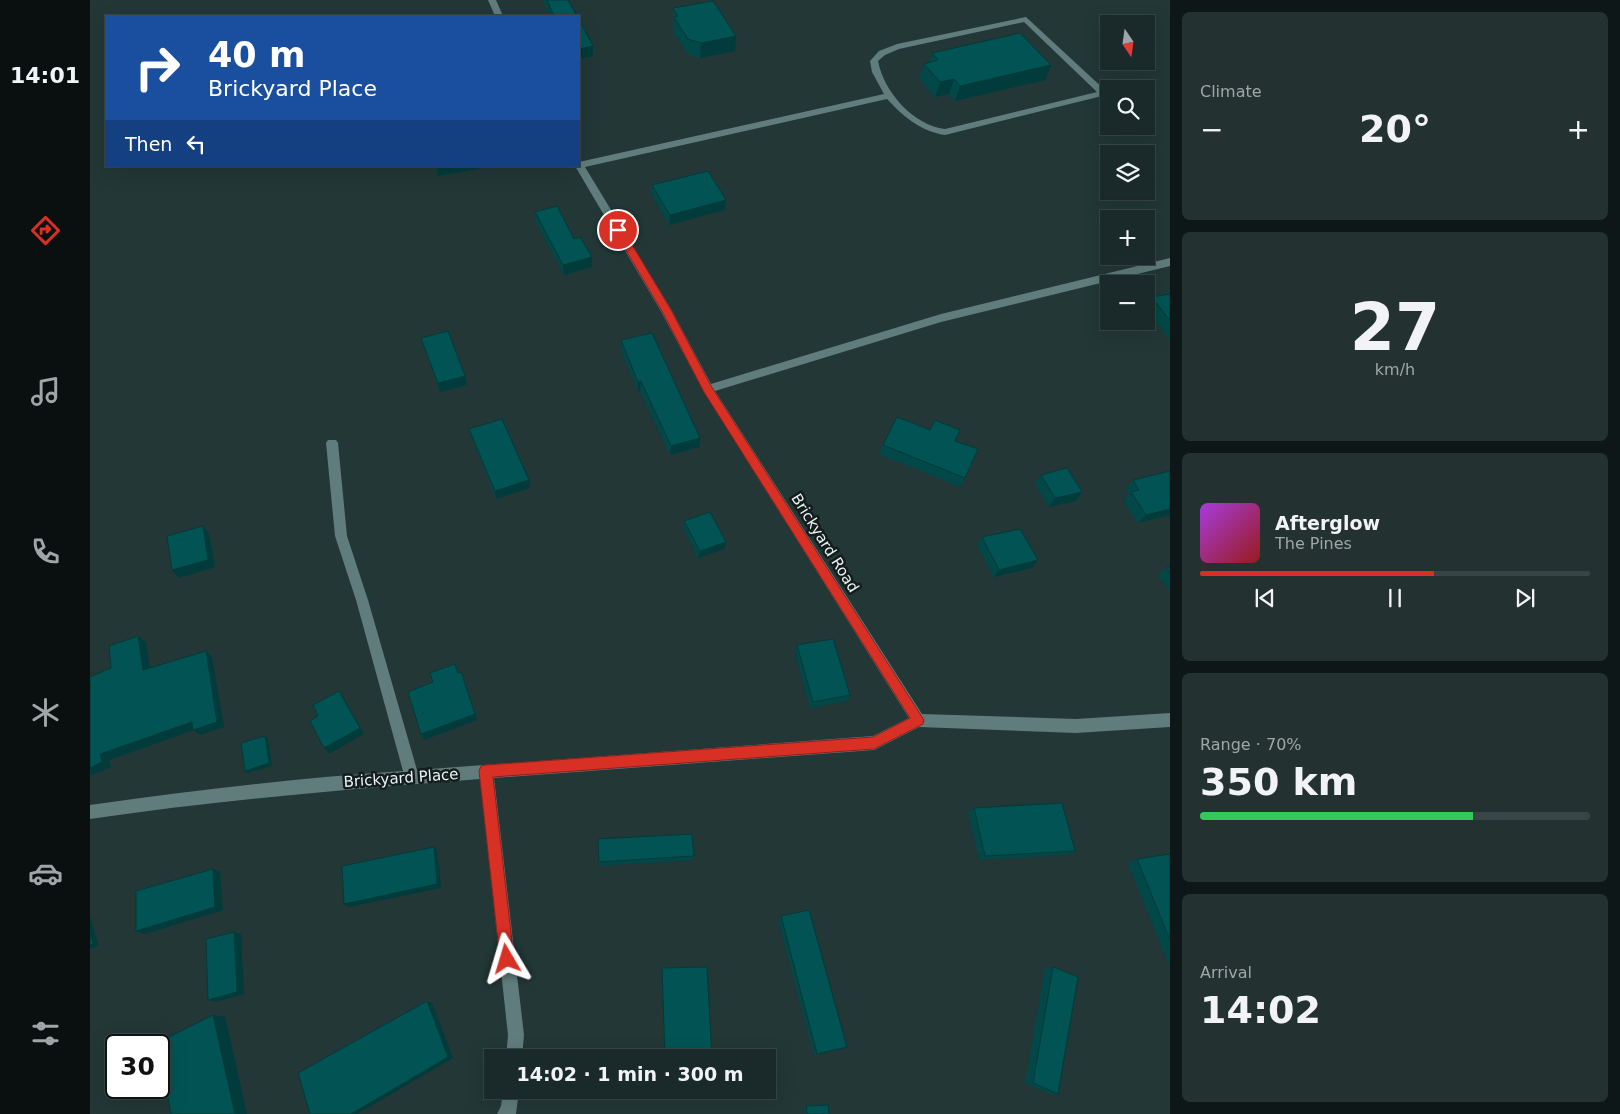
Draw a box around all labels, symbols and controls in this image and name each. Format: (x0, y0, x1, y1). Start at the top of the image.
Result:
north arrow (1100, 15, 1155, 70)
map controls (1100, 15, 1155, 330)
icon: right (125, 35, 190, 100)
text: 40 m (208, 35, 305, 75)
text: 14:01 (10, 63, 80, 88)
text: Brickyard Place (208, 76, 377, 101)
button: search (1100, 80, 1155, 135)
text: Climate (1200, 82, 1262, 101)
text: 20° (1359, 107, 1431, 151)
text: − (1200, 113, 1223, 146)
text: + (1567, 113, 1590, 146)
icon: left (182, 130, 210, 158)
text: Then (125, 133, 172, 155)
button: layers (1100, 145, 1155, 200)
pin (597, 209, 639, 251)
button: + (1100, 210, 1155, 265)
icon: directions (28, 213, 63, 248)
icon: arrive (604, 216, 632, 244)
button: − (1100, 275, 1155, 330)
text: 27 (1350, 290, 1440, 365)
text: km/h (1375, 360, 1415, 379)
icon: music (28, 374, 63, 409)
street label: Brickyard Road (787, 490, 863, 596)
text: Afterglow (1275, 512, 1380, 534)
icon: phone (28, 534, 63, 569)
text: The Pines (1275, 534, 1352, 553)
icon: previous (1251, 584, 1279, 612)
icon: pause (1381, 584, 1409, 612)
icon: next (1511, 584, 1539, 612)
icon: climate (28, 695, 63, 730)
text: Range · 70% (1200, 735, 1302, 754)
text: 350 km (1200, 760, 1357, 804)
street label: Brickyard Place (343, 765, 459, 791)
icon: car (28, 856, 63, 891)
position arrow (480, 932, 532, 984)
text: Arrival (1200, 963, 1252, 982)
text: 14:02 (1200, 988, 1321, 1032)
icon: filters (28, 1016, 63, 1051)
speed limit sign: 30 (105, 1034, 170, 1099)
text: 14:02 · 1 min · 300 m (516, 1063, 744, 1085)

